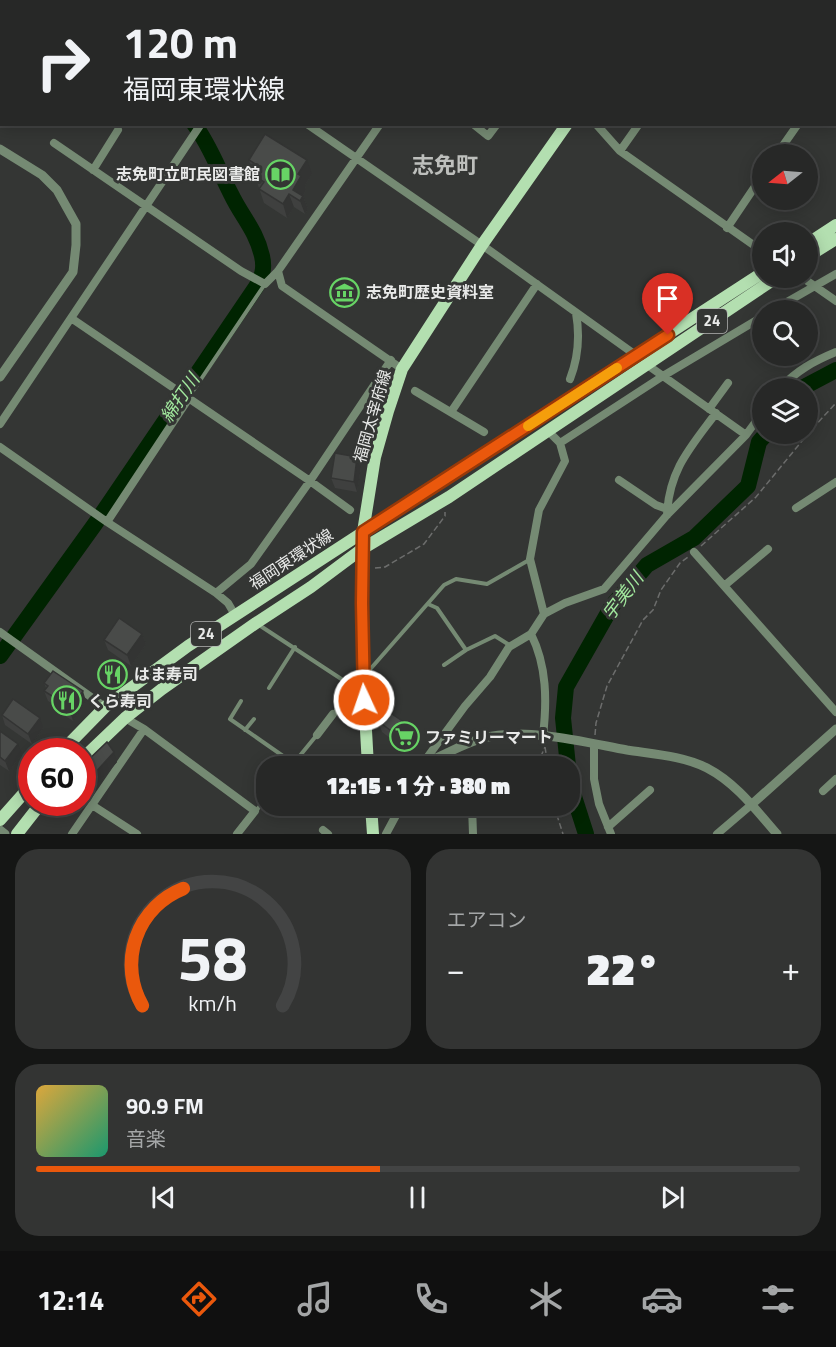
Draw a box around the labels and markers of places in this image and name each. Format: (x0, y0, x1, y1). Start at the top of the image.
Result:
library icon: 志免町立町民図書館 (265, 158, 297, 190)
place label: 志免町立町民図書館 (116, 162, 260, 186)
pin (642, 273, 693, 335)
museum icon: 志免町歴史資料室 (329, 276, 361, 308)
place label: 志免町歴史資料室 (366, 280, 494, 304)
restaurant icon: はま寿司 (97, 658, 129, 690)
place label: はま寿司 (134, 662, 198, 686)
restaurant icon: くら寿司 (51, 685, 83, 717)
place label: くら寿司 (88, 689, 152, 713)
supermarket icon: ファミリーマート (388, 721, 420, 753)
place label: ファミリーマート (425, 725, 553, 749)

